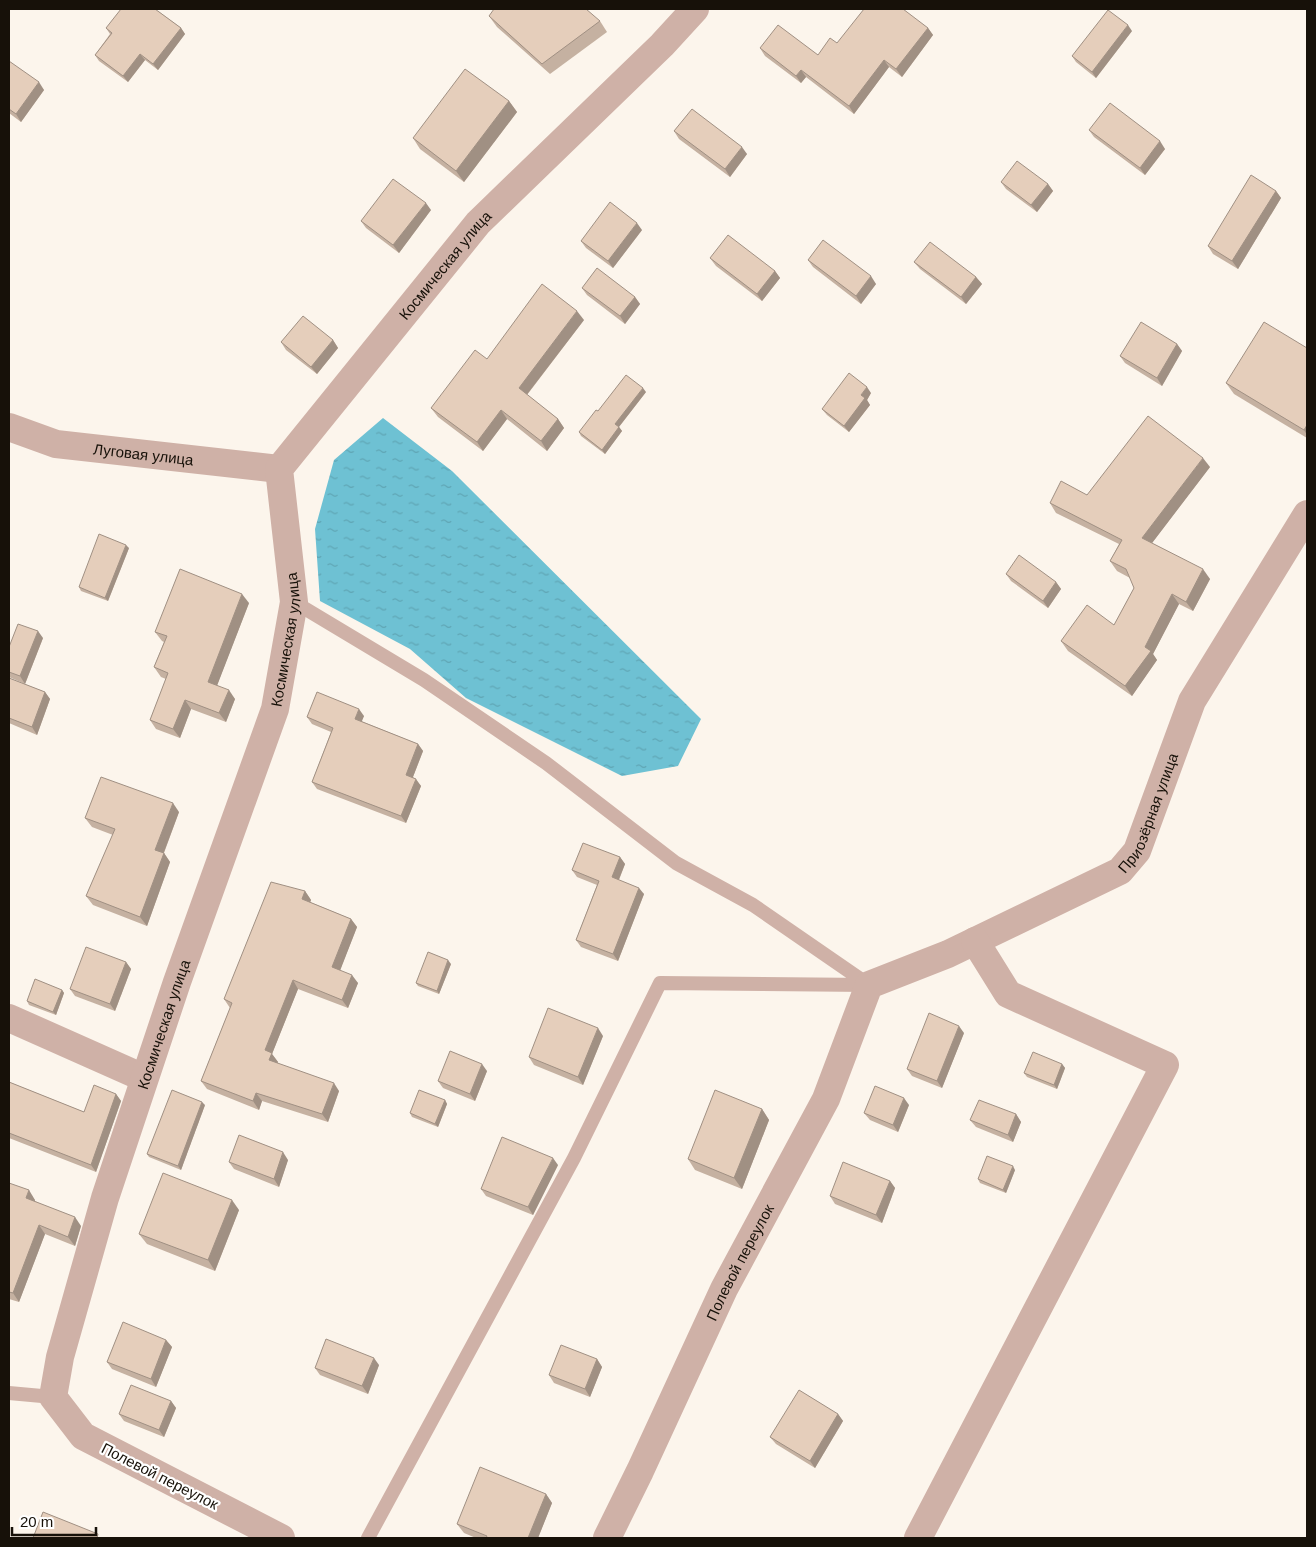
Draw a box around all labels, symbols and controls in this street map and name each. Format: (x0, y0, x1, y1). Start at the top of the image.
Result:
street label: Космическая улица (395, 206, 495, 323)
street label: Луговая улица (92, 440, 195, 468)
street label: Космическая улица (267, 571, 303, 708)
street label: Приозёрная улица (1114, 750, 1181, 876)
street label: Космическая улица (133, 956, 193, 1091)
street label: Полевой переулок (702, 1201, 777, 1323)
street label: Полевой переулок (99, 1439, 222, 1513)
scale bar (12, 1504, 96, 1536)
text: 20 m (20, 1513, 53, 1530)

